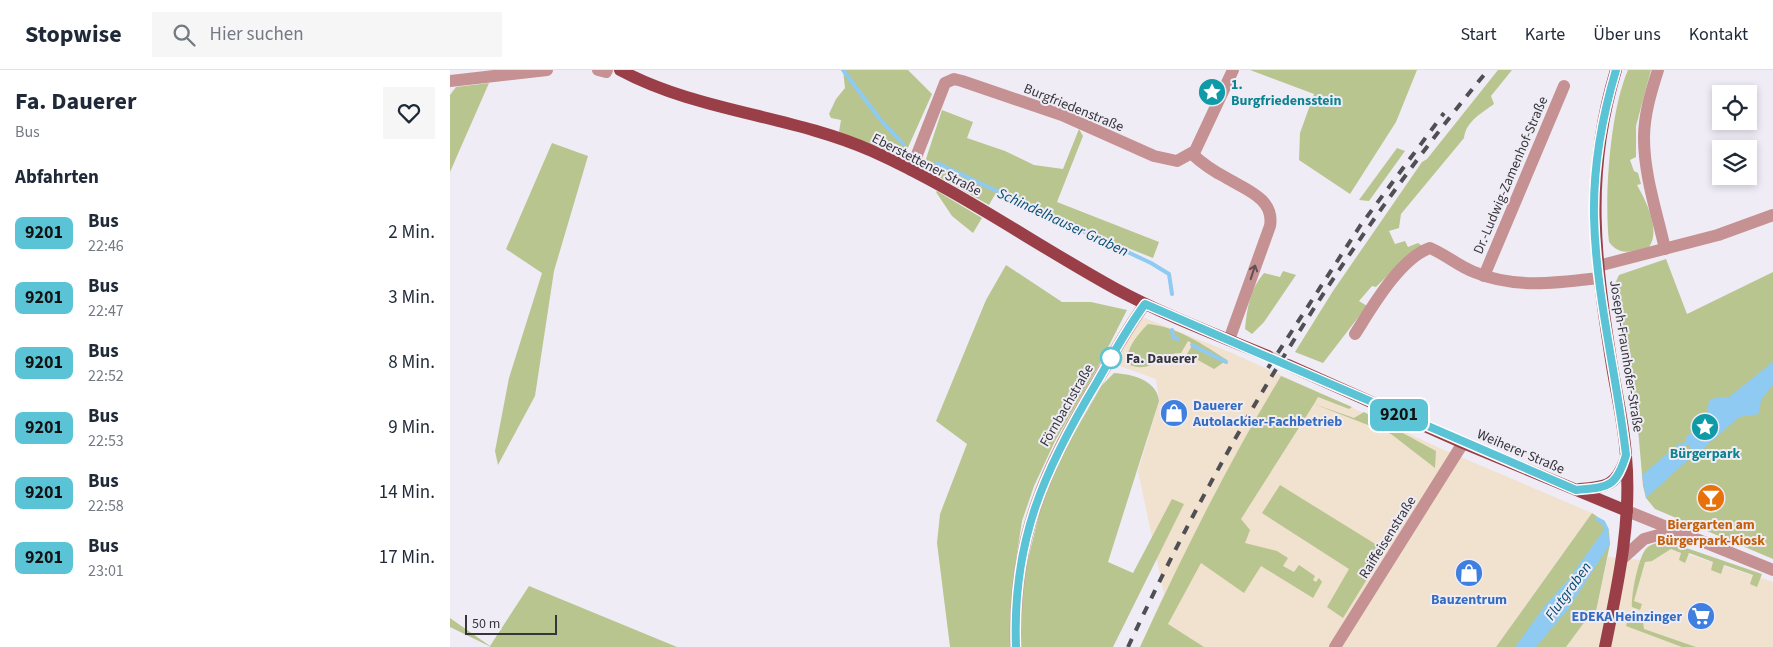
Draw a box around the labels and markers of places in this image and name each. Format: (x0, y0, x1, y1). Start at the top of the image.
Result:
place label: 1. Burgfriedensstein (1231, 75, 1341, 111)
place icon: 1. Burgfriedensstein (1197, 77, 1227, 107)
marker: Fa. Dauerer (1100, 347, 1122, 369)
place label: Fa. Dauerer (1126, 349, 1197, 369)
place label: Dauerer Autolackier-Fachbetrieb (1192, 396, 1342, 432)
shop icon: Dauerer Autolackier-Fachbetrieb (1159, 398, 1189, 428)
place icon: Bürgerpark (1690, 412, 1720, 442)
place label: Bürgerpark (1670, 444, 1741, 464)
bar icon: Biergarten am Bürgerpark-Kiosk (1696, 483, 1726, 513)
place label: Biergarten am Bürgerpark-Kiosk (1657, 515, 1765, 551)
shop icon: Bauzentrum (1454, 558, 1484, 588)
place label: Bauzentrum (1431, 590, 1507, 610)
supermarket icon: EDEKA Heinzinger (1686, 601, 1716, 631)
place label: EDEKA Heinzinger (1572, 607, 1682, 627)

